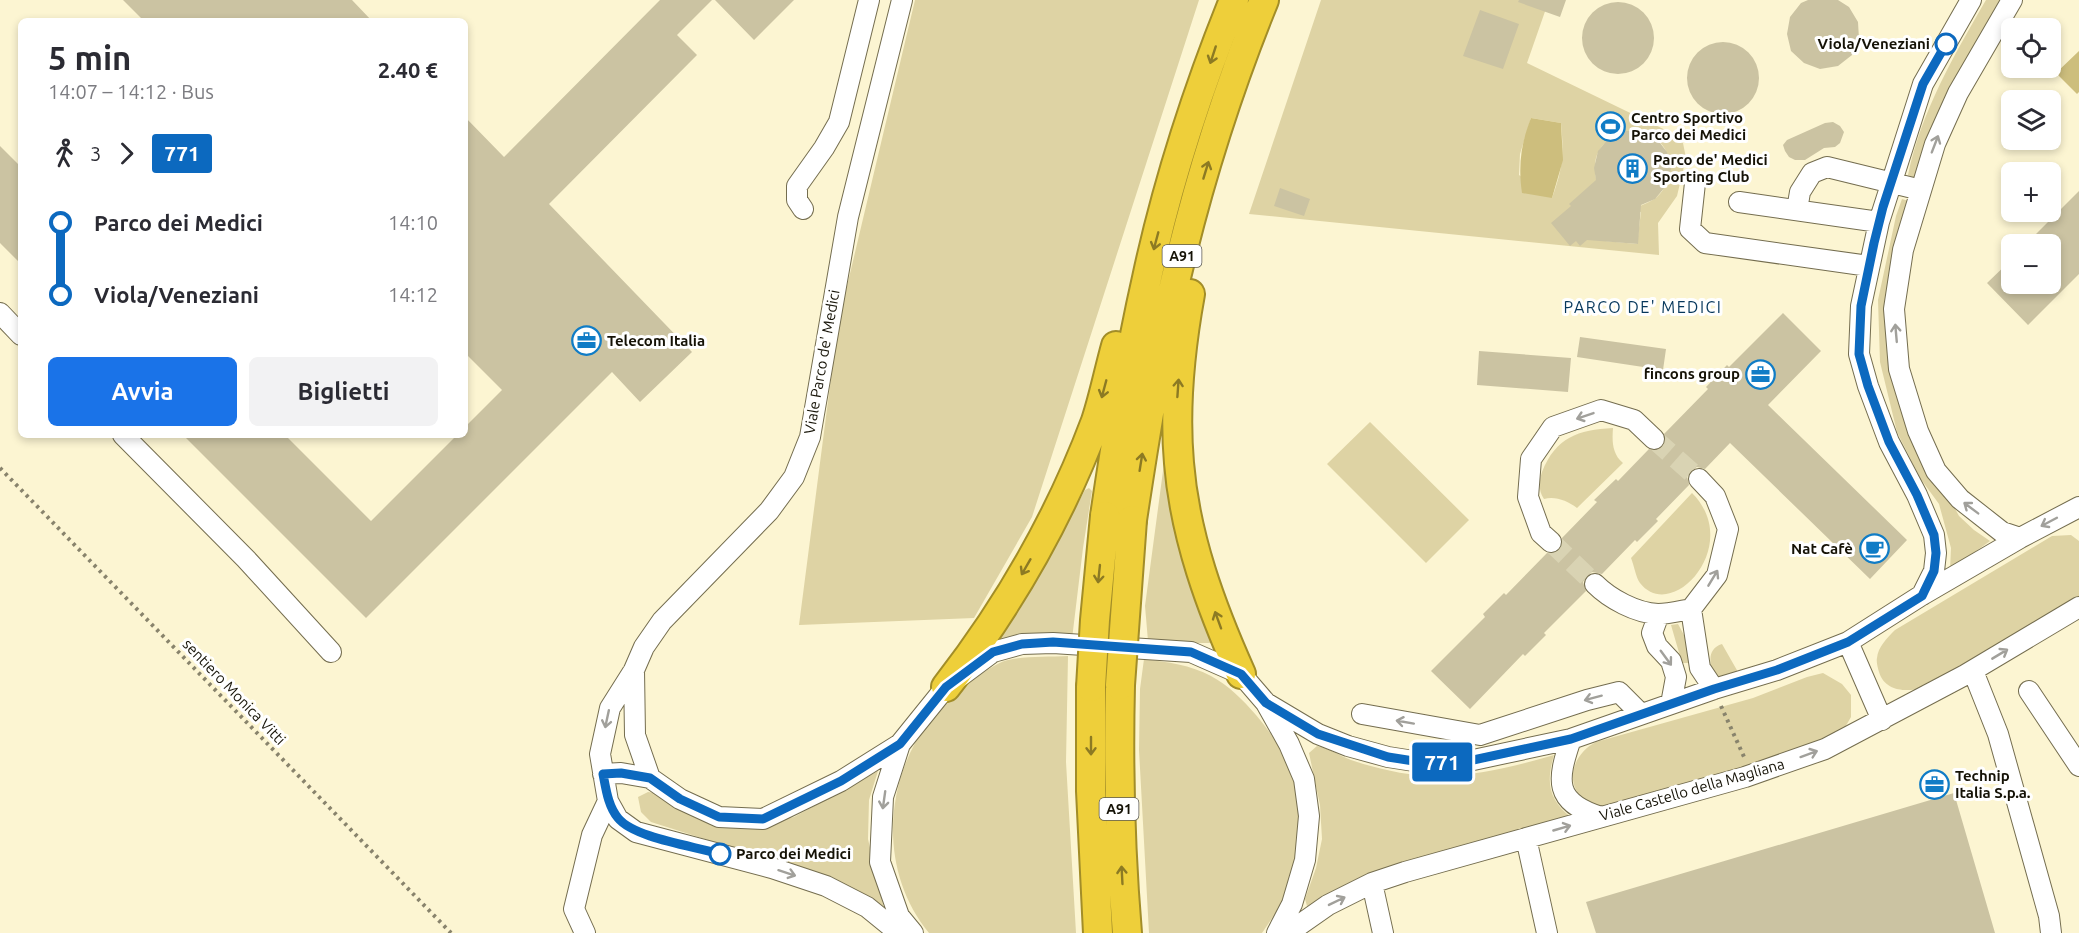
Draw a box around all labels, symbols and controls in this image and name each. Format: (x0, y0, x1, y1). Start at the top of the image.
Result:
map controls (2001, 18, 2061, 294)
button: locate (2001, 18, 2061, 78)
marker: Viola/Veneziani (1935, 33, 1957, 55)
place label: Viola/Veneziani (1818, 35, 1930, 52)
text: 5 min (48, 39, 131, 76)
one-way arrow (1207, 45, 1218, 64)
text: 2.40 € (378, 57, 438, 82)
text: 14:07 – 14:12 · Bus (48, 80, 214, 103)
button: layers (2001, 90, 2061, 150)
place label: Centro Sportivo Parco dei Medici (1631, 109, 1746, 143)
sports icon: Centro Sportivo Parco dei Medici (1594, 111, 1626, 143)
one-way arrow (1931, 135, 1942, 154)
icon: walk (48, 137, 81, 170)
icon: forward (110, 137, 143, 170)
text: 771 (164, 141, 200, 165)
text: 3 (90, 142, 101, 165)
place label: Parco de' Medici Sporting Club (1653, 151, 1768, 185)
building icon: Parco de' Medici Sporting Club (1616, 153, 1648, 185)
one-way arrow (1201, 161, 1212, 180)
button: + (2001, 162, 2061, 222)
text: Parco dei Medici (94, 210, 263, 235)
text: 14:10 (388, 211, 438, 234)
one-way arrow (1150, 231, 1162, 250)
button: − (2001, 234, 2061, 294)
road number: A91 (1162, 245, 1202, 267)
text: Viola/Veneziani (94, 282, 259, 307)
text: 14:12 (388, 283, 438, 306)
street label: Viale Parco de' Medici (800, 288, 843, 436)
district label: PARCO DE' MEDICI (1564, 298, 1722, 316)
one-way arrow (1890, 324, 1901, 344)
office icon: Telecom Italia (570, 325, 602, 357)
place label: Telecom Italia (607, 332, 705, 349)
button: Avvia (48, 357, 237, 426)
button: Biglietti (249, 357, 438, 426)
office icon: fincons group (1745, 358, 1777, 390)
place label: fincons group (1644, 365, 1740, 382)
one-way arrow (1098, 379, 1110, 398)
one-way arrow (1173, 379, 1184, 399)
one-way arrow (1576, 411, 1595, 422)
one-way arrow (1135, 453, 1146, 473)
one-way arrow (1963, 501, 1979, 514)
one-way arrow (2041, 517, 2059, 528)
cafe icon: Nat Cafè (1858, 533, 1890, 565)
place label: Nat Cafè (1791, 540, 1853, 557)
one-way arrow (1020, 558, 1032, 575)
one-way arrow (1093, 564, 1104, 584)
one-way arrow (1707, 570, 1719, 587)
one-way arrow (1211, 611, 1222, 630)
street label: sentiero Monica Vitti (180, 635, 289, 748)
one-way arrow (1991, 648, 2008, 660)
one-way arrow (1659, 650, 1672, 666)
one-way arrow (1584, 693, 1603, 705)
one-way arrow (601, 709, 612, 728)
one-way arrow (1395, 716, 1415, 727)
one-way arrow (1085, 735, 1097, 755)
line badge: 771 (1408, 742, 1476, 782)
one-way arrow (1799, 748, 1818, 759)
text: 771 (1424, 750, 1460, 774)
street label: Viale Castello della Magliana (1597, 755, 1786, 824)
place label: Technip Italia S.p.a. (1955, 767, 2031, 801)
office icon: Technip Italia S.p.a. (1918, 769, 1950, 801)
one-way arrow (878, 790, 889, 809)
road number: A91 (1100, 798, 1138, 820)
one-way arrow (1552, 822, 1571, 833)
marker: Parco dei Medici (709, 843, 731, 865)
place label: Parco dei Medici (736, 845, 851, 862)
one-way arrow (1117, 865, 1128, 885)
one-way arrow (777, 868, 796, 879)
one-way arrow (1328, 894, 1346, 906)

